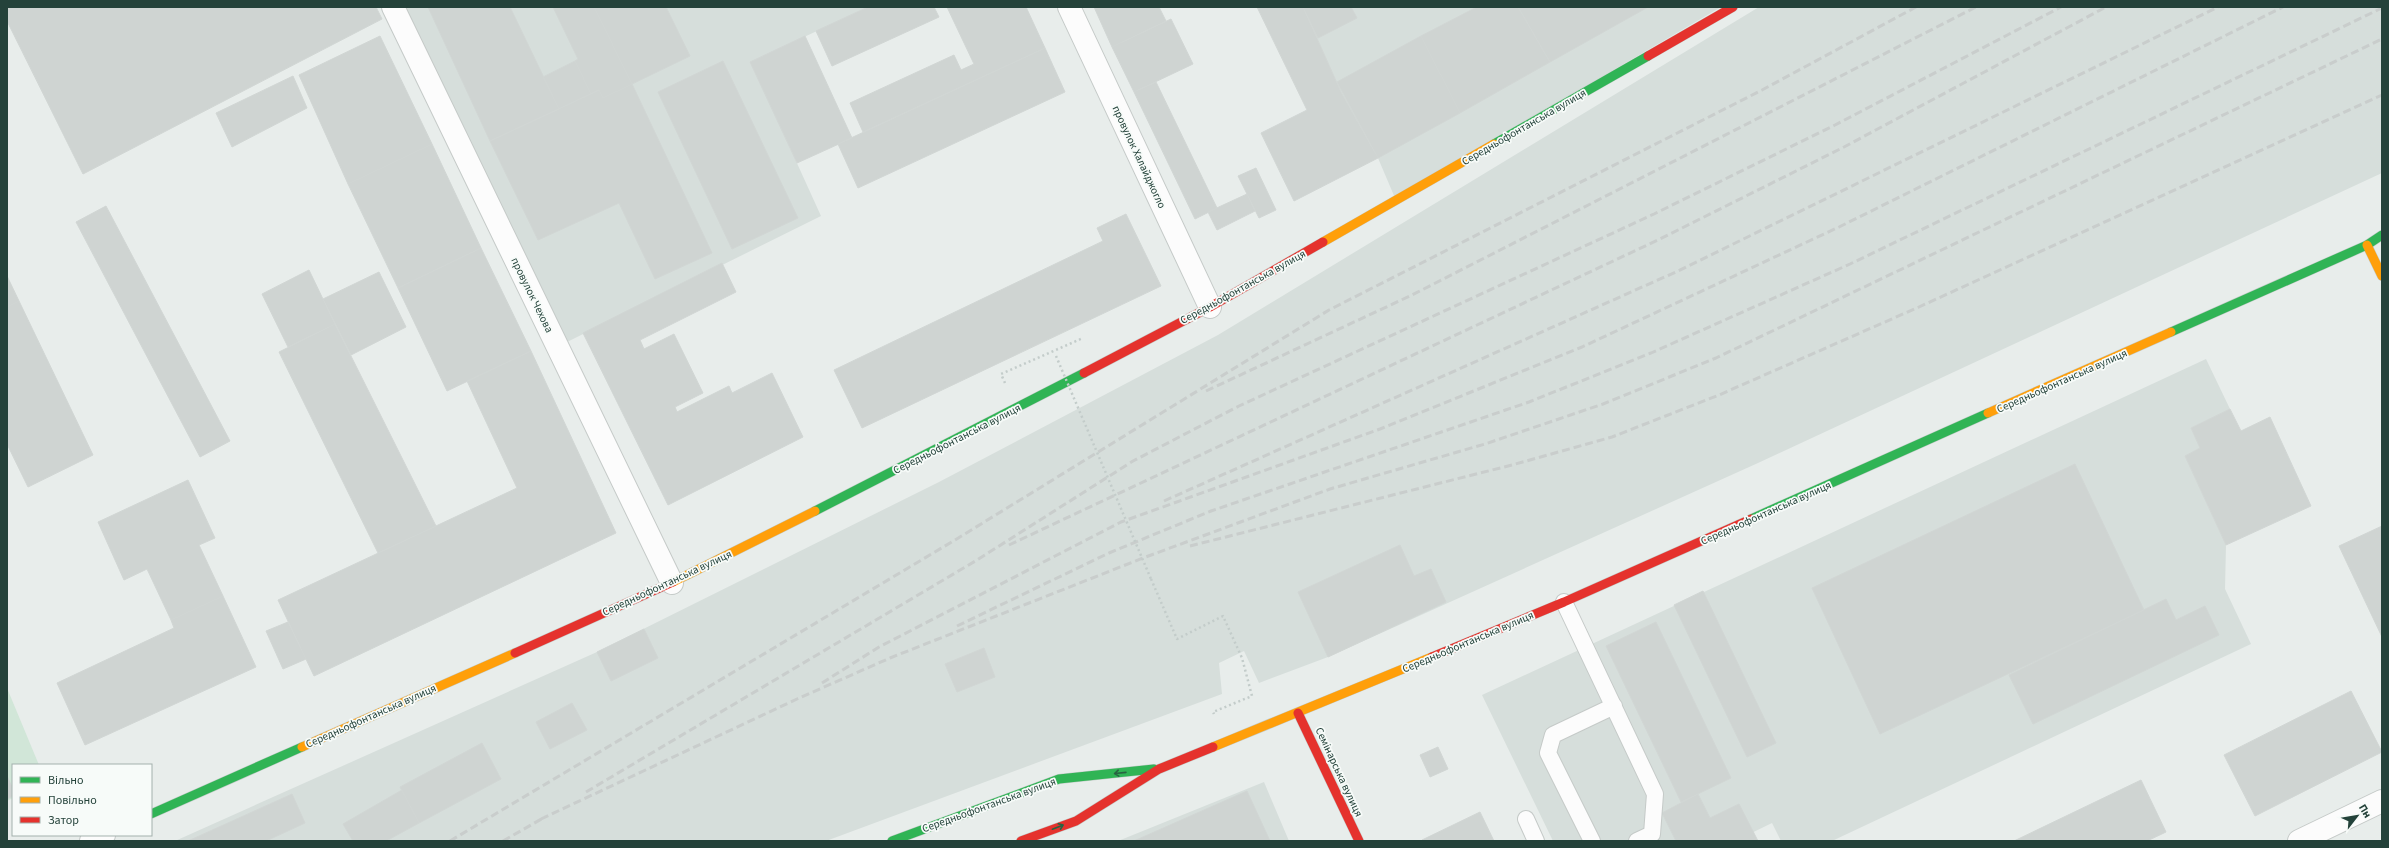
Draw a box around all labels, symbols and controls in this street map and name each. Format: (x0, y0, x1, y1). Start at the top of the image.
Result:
street label: Середньофонтанська вулиця (1459, 85, 1589, 169)
street label: провулок Халайджогло (1109, 103, 1169, 211)
street label: Середньофонтанська вулиця (1178, 246, 1308, 328)
street label: провулок Чехова (507, 255, 557, 335)
street label: Середньофонтанська вулиця (1994, 345, 2130, 417)
street label: Середньофонтанська вулиця (891, 400, 1023, 478)
street label: Середньофонтанська вулиця (1698, 477, 1834, 549)
street label: Середньофонтанська вулиця (600, 546, 734, 620)
street label: Середньофонтанська вулиця (1400, 607, 1536, 677)
street label: Середньофонтанська вулиця (303, 680, 439, 752)
street label: Семінарська вулиця (1312, 725, 1366, 819)
legend (12, 764, 152, 836)
one-way arrow (1114, 769, 1127, 776)
text: Вільно (48, 772, 84, 789)
street label: Середньофонтанська вулиця (920, 774, 1058, 836)
text: Повільно (48, 792, 97, 809)
north arrow (2337, 796, 2377, 836)
text: Пн (2355, 801, 2375, 821)
text: Затор (48, 812, 79, 829)
one-way arrow (1052, 823, 1064, 831)

